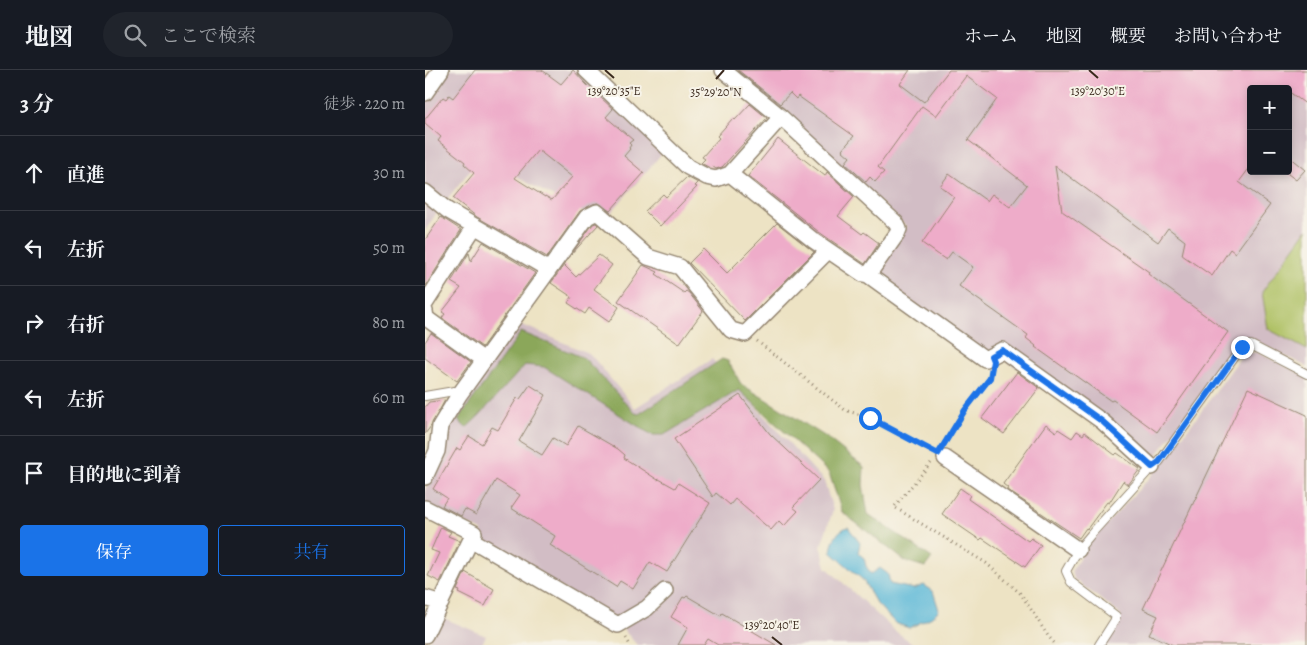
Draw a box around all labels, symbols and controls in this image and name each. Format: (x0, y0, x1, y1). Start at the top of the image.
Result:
search box (103, 12, 453, 57)
text: 地図 (25, 21, 73, 53)
icon: search (121, 21, 149, 49)
text: ここで検索 (161, 23, 256, 49)
text: ホーム (964, 24, 1018, 48)
text: 地図 (1046, 24, 1082, 48)
text: 概要 (1110, 24, 1146, 48)
text: お問い合わせ (1174, 24, 1282, 48)
text: 139°20'35"E (587, 83, 641, 99)
text: 139°20'30"E (1071, 83, 1125, 99)
text: 35°29'20"N (690, 84, 742, 100)
map controls (1247, 85, 1292, 175)
button: + (1247, 85, 1292, 130)
text: 3 分 (20, 90, 54, 118)
text: 徒歩 · 220 m (323, 93, 405, 115)
button: − (1247, 130, 1292, 175)
icon: ahead (20, 159, 48, 187)
text: 直進 (67, 162, 105, 188)
text: 30 m (373, 162, 405, 184)
icon: left (20, 234, 48, 262)
text: 左折 (67, 237, 105, 263)
text: 50 m (373, 237, 405, 259)
icon: right (20, 309, 48, 337)
text: 右折 (67, 312, 105, 338)
text: 80 m (372, 312, 405, 334)
route end (1231, 336, 1254, 359)
icon: left (20, 384, 48, 412)
text: 左折 (67, 387, 105, 413)
text: 60 m (373, 387, 405, 409)
route start (859, 407, 882, 430)
icon: arrive (20, 459, 48, 487)
text: 目的地に到着 (67, 462, 181, 488)
button: 保存 (20, 525, 208, 576)
button: 共有 (218, 525, 405, 576)
text: 139°20'40"E (745, 617, 799, 633)

